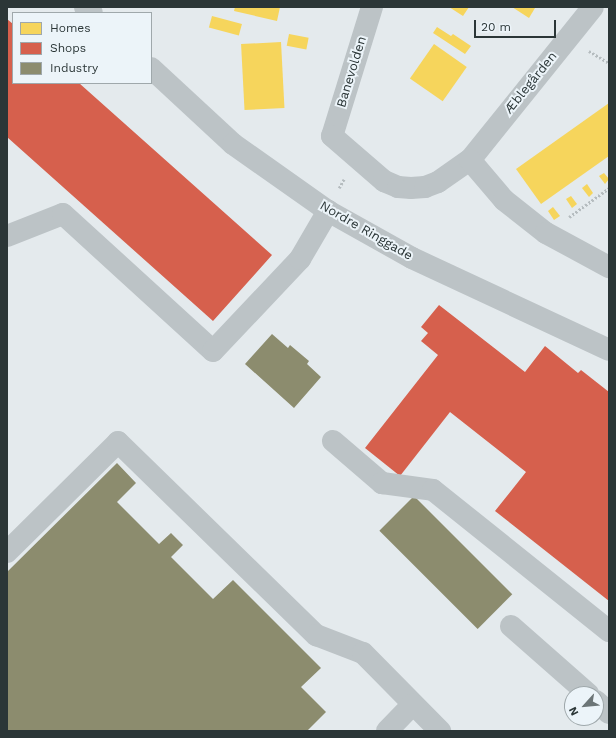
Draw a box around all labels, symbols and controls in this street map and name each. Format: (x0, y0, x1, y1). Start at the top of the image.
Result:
legend (12, 12, 152, 84)
scale bar (476, 12, 558, 38)
text: 20 m (481, 20, 511, 34)
text: Homes (50, 21, 91, 35)
street label: Banevolden (334, 35, 370, 109)
text: Shops (50, 41, 86, 55)
street label: Æblegården (501, 49, 561, 117)
text: Industry (50, 61, 98, 75)
street label: Nordre Ringgade (317, 198, 415, 264)
north arrow (564, 686, 604, 726)
text: N (566, 705, 581, 718)

